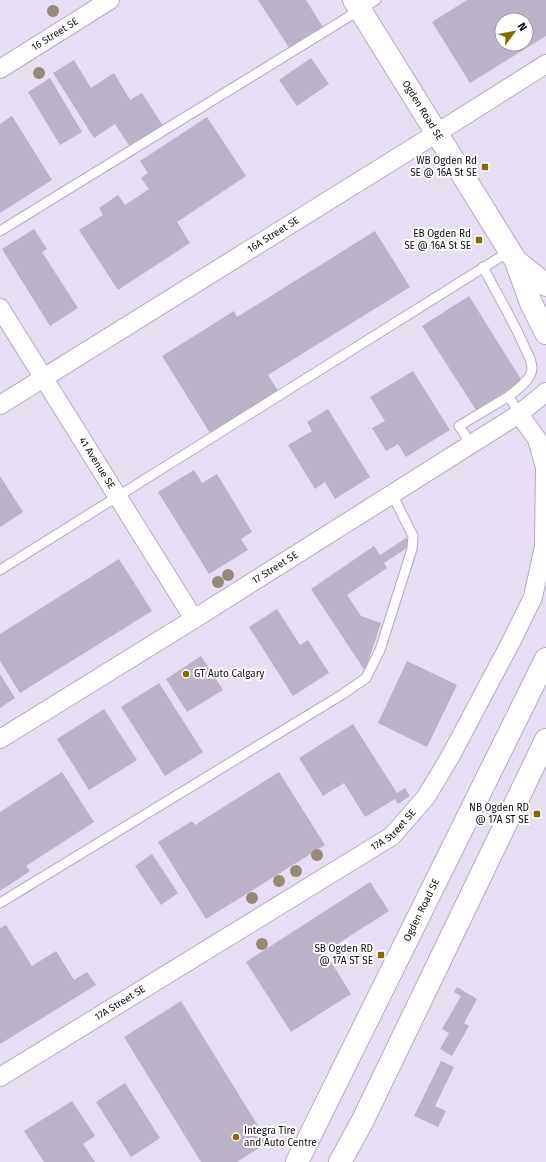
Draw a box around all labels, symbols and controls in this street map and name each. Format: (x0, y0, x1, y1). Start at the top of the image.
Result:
north arrow (494, 12, 534, 52)
street label: 16 Street SE (29, 15, 81, 54)
text: N (515, 20, 530, 34)
street label: Ogden Road SE (399, 78, 446, 143)
place label: WB Ogden Rd SE @ 16A St SE (410, 155, 477, 179)
marker: WB Ogden Rd SE @ 16A St SE (480, 162, 490, 172)
street label: 16A Street SE (245, 214, 301, 255)
place label: EB Ogden Rd SE @ 16A St SE (404, 228, 471, 252)
marker: EB Ogden Rd SE @ 16A St SE (474, 235, 484, 245)
street label: 41 Avenue SE (76, 435, 117, 491)
street label: 17 Street SE (250, 549, 300, 587)
place label: GT Auto Calgary (194, 668, 265, 680)
marker: GT Auto Calgary (181, 669, 191, 679)
place label: NB Ogden RD @ 17A ST SE (469, 802, 529, 826)
street label: 17A Street SE (368, 807, 419, 854)
marker: NB Ogden RD @ 17A ST SE (532, 809, 542, 819)
street label: Ogden Road SE (401, 877, 442, 944)
place label: SB Ogden RD @ 17A ST SE (314, 943, 373, 967)
marker: SB Ogden RD @ 17A ST SE (376, 950, 386, 960)
street label: 17A Street SE (92, 983, 148, 1023)
place label: Integra Tire and Auto Centre (244, 1125, 317, 1149)
marker: Integra Tire and Auto Centre (231, 1132, 241, 1142)

